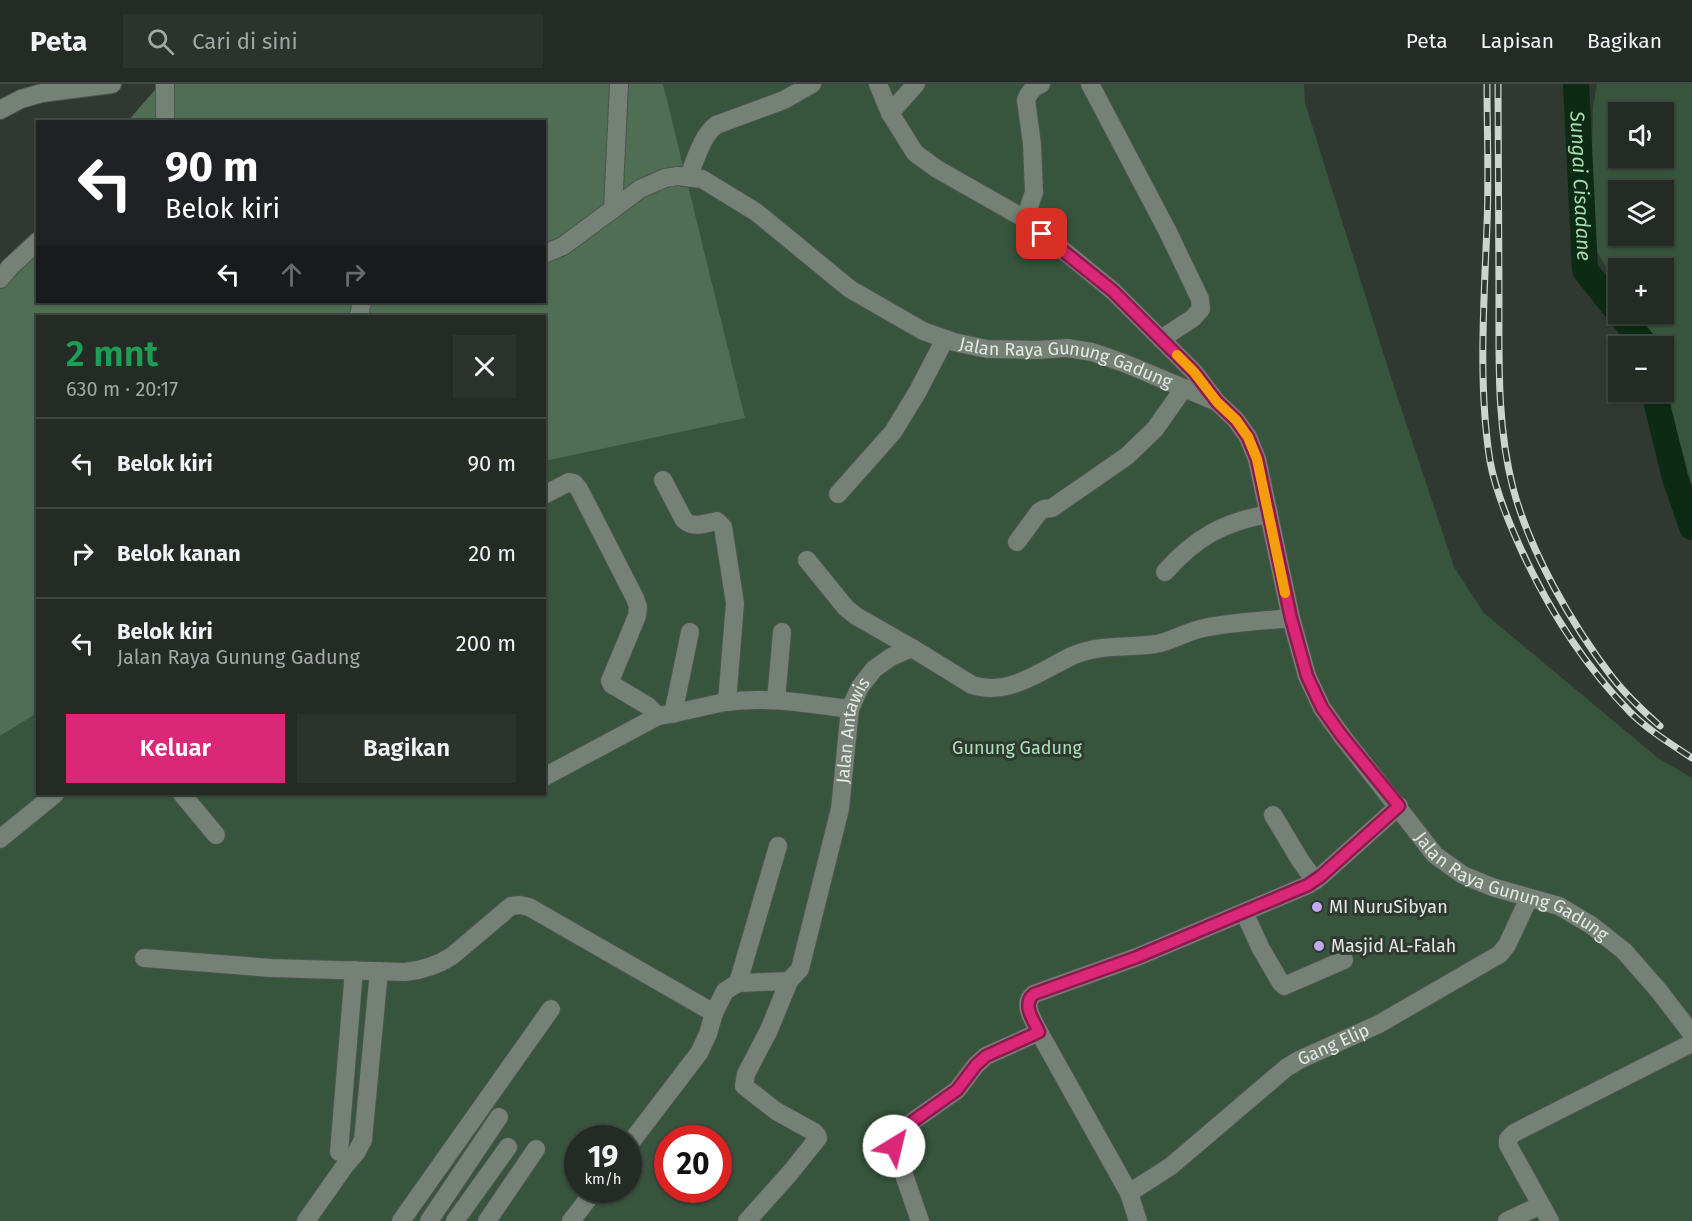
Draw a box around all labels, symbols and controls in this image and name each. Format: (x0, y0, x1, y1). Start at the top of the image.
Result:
search box (123, 14, 543, 68)
text: Peta (30, 25, 87, 58)
icon: search (144, 25, 177, 58)
text: Cari di sini (192, 28, 298, 55)
text: Peta (1406, 28, 1448, 54)
text: Lapisan (1481, 28, 1554, 54)
text: Bagikan (1587, 28, 1662, 54)
map controls (1608, 102, 1674, 402)
button: sound (1608, 102, 1674, 168)
water label: Sungai Cisadane (1565, 109, 1597, 261)
text: 90 m (165, 142, 259, 192)
icon: left (66, 144, 144, 222)
button: layers (1608, 180, 1674, 246)
text: Belok kiri (165, 193, 280, 225)
pin (1016, 208, 1067, 259)
icon: arrive (1025, 217, 1058, 250)
icon: left (212, 258, 245, 291)
icon: ahead (275, 258, 308, 291)
icon: right (338, 258, 371, 291)
button: + (1608, 258, 1674, 324)
text: 2 mnt (66, 332, 158, 376)
street label: Jalan Raya Gunung Gadung (957, 332, 1176, 393)
button: close (453, 335, 516, 398)
button: − (1608, 336, 1674, 402)
text: 630 m · 20:17 (66, 377, 178, 401)
icon: left (66, 447, 99, 480)
text: Belok kiri (117, 450, 213, 477)
text: 90 m (467, 450, 516, 477)
icon: right (66, 537, 99, 570)
text: Belok kanan (117, 540, 241, 567)
text: 20 m (468, 540, 516, 567)
text: Belok kiri (117, 618, 213, 645)
icon: left (66, 627, 99, 660)
text: 200 m (456, 630, 516, 657)
text: Jalan Raya Gunung Gadung (117, 645, 360, 669)
street label: Jalan Antawis (832, 673, 875, 785)
button: Keluar (66, 714, 285, 783)
button: Bagikan (297, 714, 516, 783)
park label: Gunung Gadung (952, 737, 1083, 759)
street label: Jalan Raya Gunung Gadung (1410, 827, 1614, 946)
place label: MI NuruSibyan (1329, 896, 1448, 918)
marker: MI NuruSibyan (1310, 900, 1324, 914)
place label: Masjid AL-Falah (1331, 935, 1456, 957)
marker: Masjid AL-Falah (1312, 939, 1326, 953)
street label: Gang Elip (1294, 1019, 1373, 1070)
position arrow (862, 1114, 926, 1178)
speed limit sign: 20 (654, 1125, 732, 1203)
text: 19 (588, 1139, 618, 1175)
text: km/h (584, 1170, 622, 1188)

